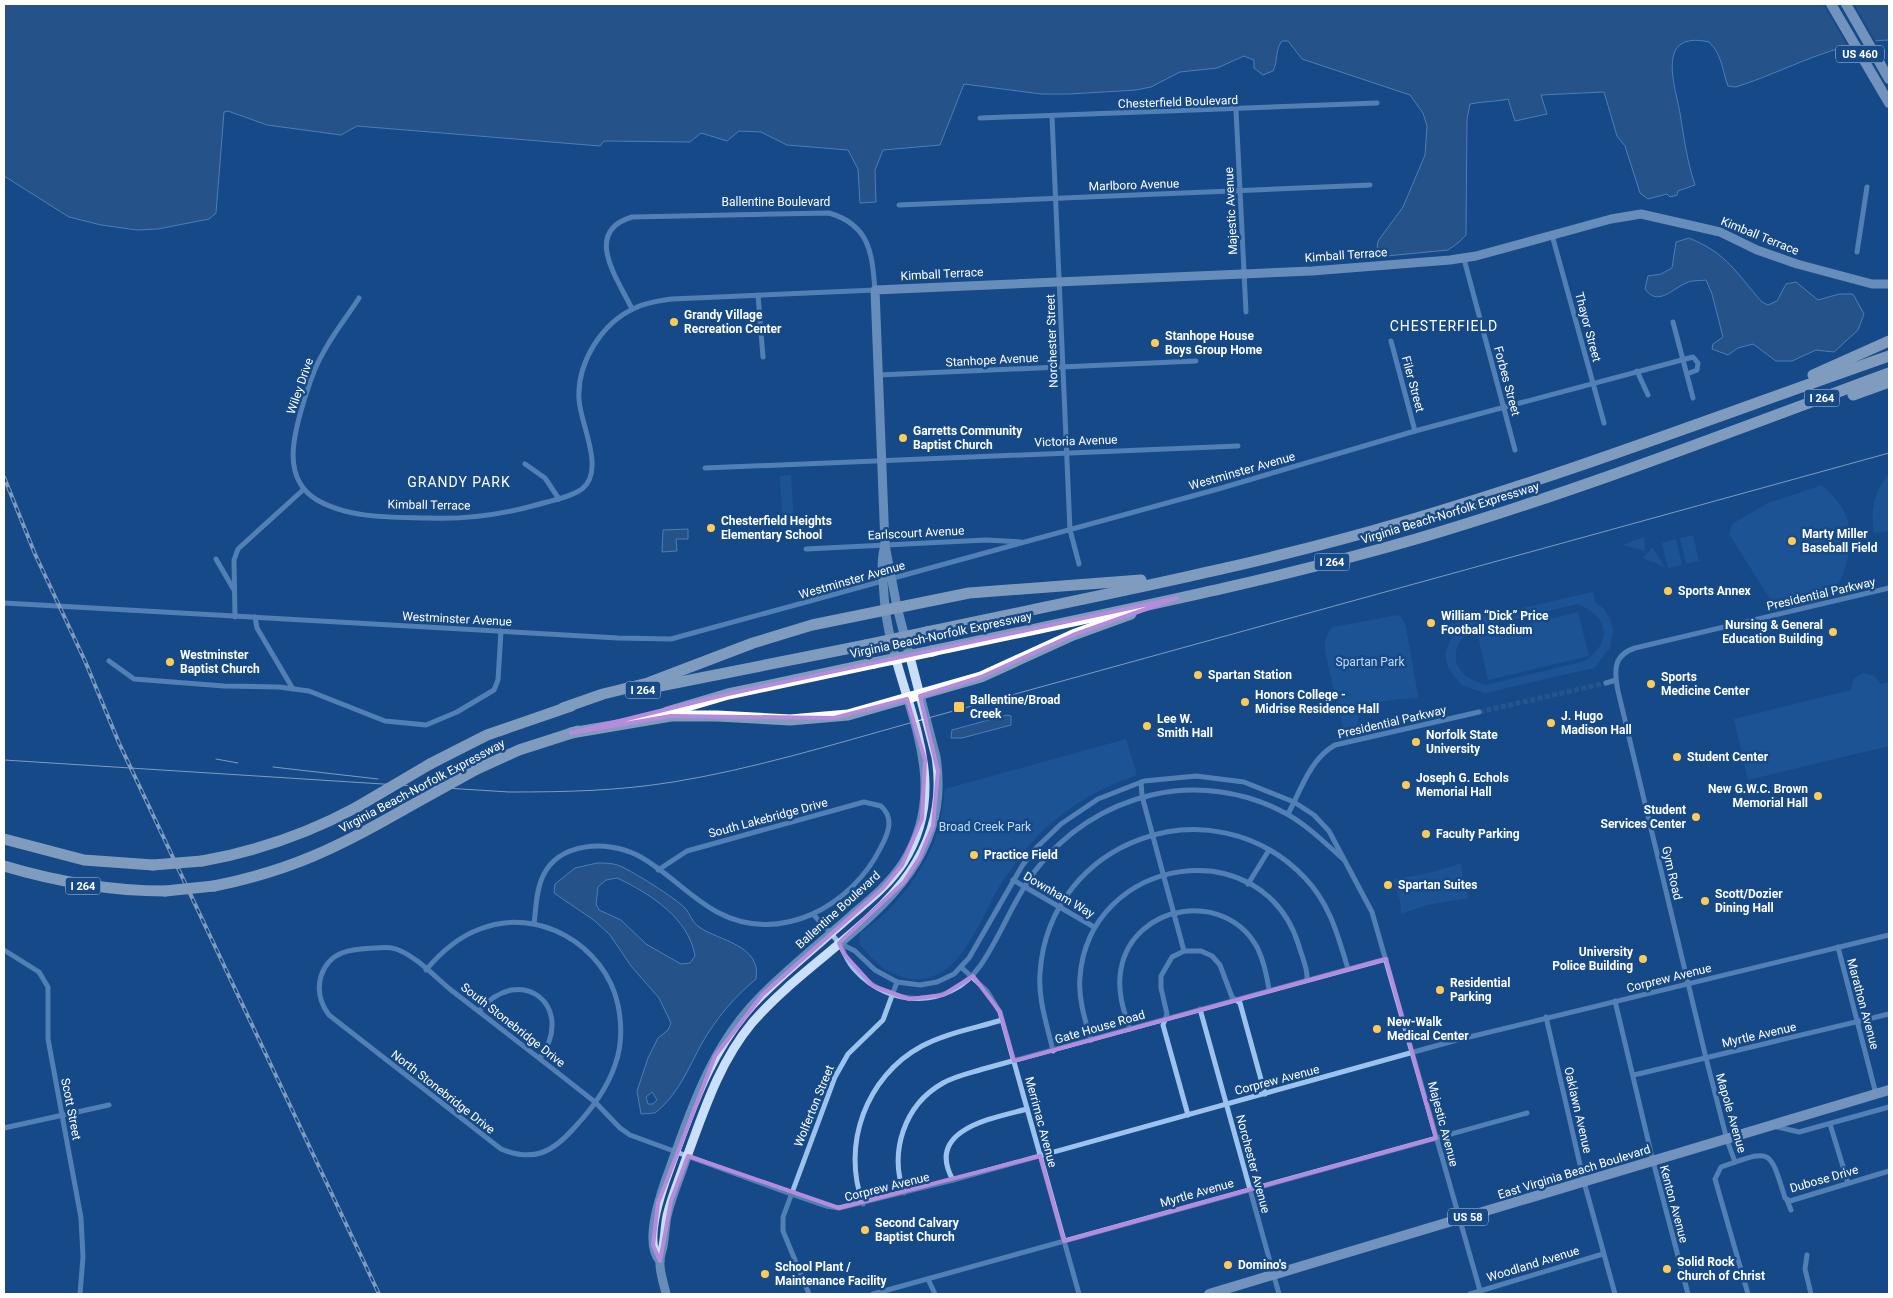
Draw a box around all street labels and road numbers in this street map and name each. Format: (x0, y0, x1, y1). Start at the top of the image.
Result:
road number: US 460 (1836, 46, 1884, 62)
street label: Chesterfield Boulevard (1118, 93, 1238, 111)
street label: Majestic Avenue (1222, 167, 1240, 255)
street label: Marlboro Avenue (1088, 176, 1180, 194)
street label: Ballentine Boulevard (722, 195, 830, 209)
street label: Kimball Terrace (1719, 214, 1801, 258)
street label: Kimball Terrace (1304, 245, 1388, 265)
street label: Kimball Terrace (900, 265, 984, 283)
street label: Thayor Street (1572, 291, 1604, 363)
street label: Norchester Street (1043, 294, 1061, 388)
street label: Forbes Street (1491, 345, 1523, 417)
street label: Stanhope Avenue (945, 351, 1039, 369)
street label: Filer Street (1399, 354, 1427, 414)
street label: Wiley Drive (284, 356, 316, 416)
road number: I 264 (1804, 389, 1840, 406)
street label: Victoria Avenue (1034, 433, 1118, 449)
street label: Westminster Avenue (1187, 449, 1297, 493)
street label: Virginia Beach-Norfolk Expressway (1359, 479, 1541, 547)
street label: Kimball Terrace (387, 497, 471, 513)
street label: Earlscourt Avenue (867, 523, 965, 543)
road number: I 264 (1314, 554, 1350, 570)
street label: Westminster Avenue (797, 558, 907, 602)
street label: Presidential Parkway (1765, 575, 1877, 613)
street label: Westminster Avenue (402, 609, 512, 629)
street label: Virginia Beach-Norfolk Expressway (849, 609, 1034, 661)
road number: I 264 (626, 682, 660, 698)
street label: Presidential Parkway (1336, 703, 1448, 741)
street label: Virginia Beach-Norfolk Expressway (337, 736, 508, 836)
street label: South Lakebridge Drive (707, 795, 829, 841)
street label: Gym Road (1659, 845, 1685, 901)
street label: Ballentine Boulevard (793, 868, 883, 952)
street label: Downham Way (1021, 869, 1097, 921)
road number: I 264 (66, 878, 100, 894)
street label: Marathon Avenue (1844, 957, 1882, 1051)
street label: Corprew Avenue (1625, 961, 1713, 995)
street label: South Stonebridge Drive (458, 980, 568, 1070)
street label: Gate House Road (1053, 1007, 1147, 1047)
street label: Myrtle Avenue (1720, 1020, 1798, 1050)
street label: North Stonebridge Drive (388, 1047, 498, 1137)
street label: Corprew Avenue (1233, 1062, 1321, 1098)
street label: Wolferton Street (791, 1063, 837, 1149)
street label: Oaklawn Avenue (1561, 1065, 1595, 1155)
street label: Mapole Avenue (1713, 1072, 1749, 1154)
street label: Merrimac Avenue (1022, 1075, 1060, 1169)
street label: Scott Street (58, 1077, 84, 1141)
street label: Majestic Avenue (1425, 1080, 1461, 1168)
street label: Norchester Avenue (1233, 1113, 1273, 1215)
street label: East Virginia Beach Boulevard (1496, 1142, 1652, 1202)
street label: Dubose Drive (1788, 1163, 1860, 1195)
street label: Kenton Avenue (1657, 1164, 1691, 1244)
street label: Corprew Avenue (843, 1170, 931, 1204)
street label: Myrtle Avenue (1159, 1176, 1235, 1210)
road number: US 58 (1448, 1208, 1488, 1226)
street label: Woodland Avenue (1485, 1243, 1581, 1285)

